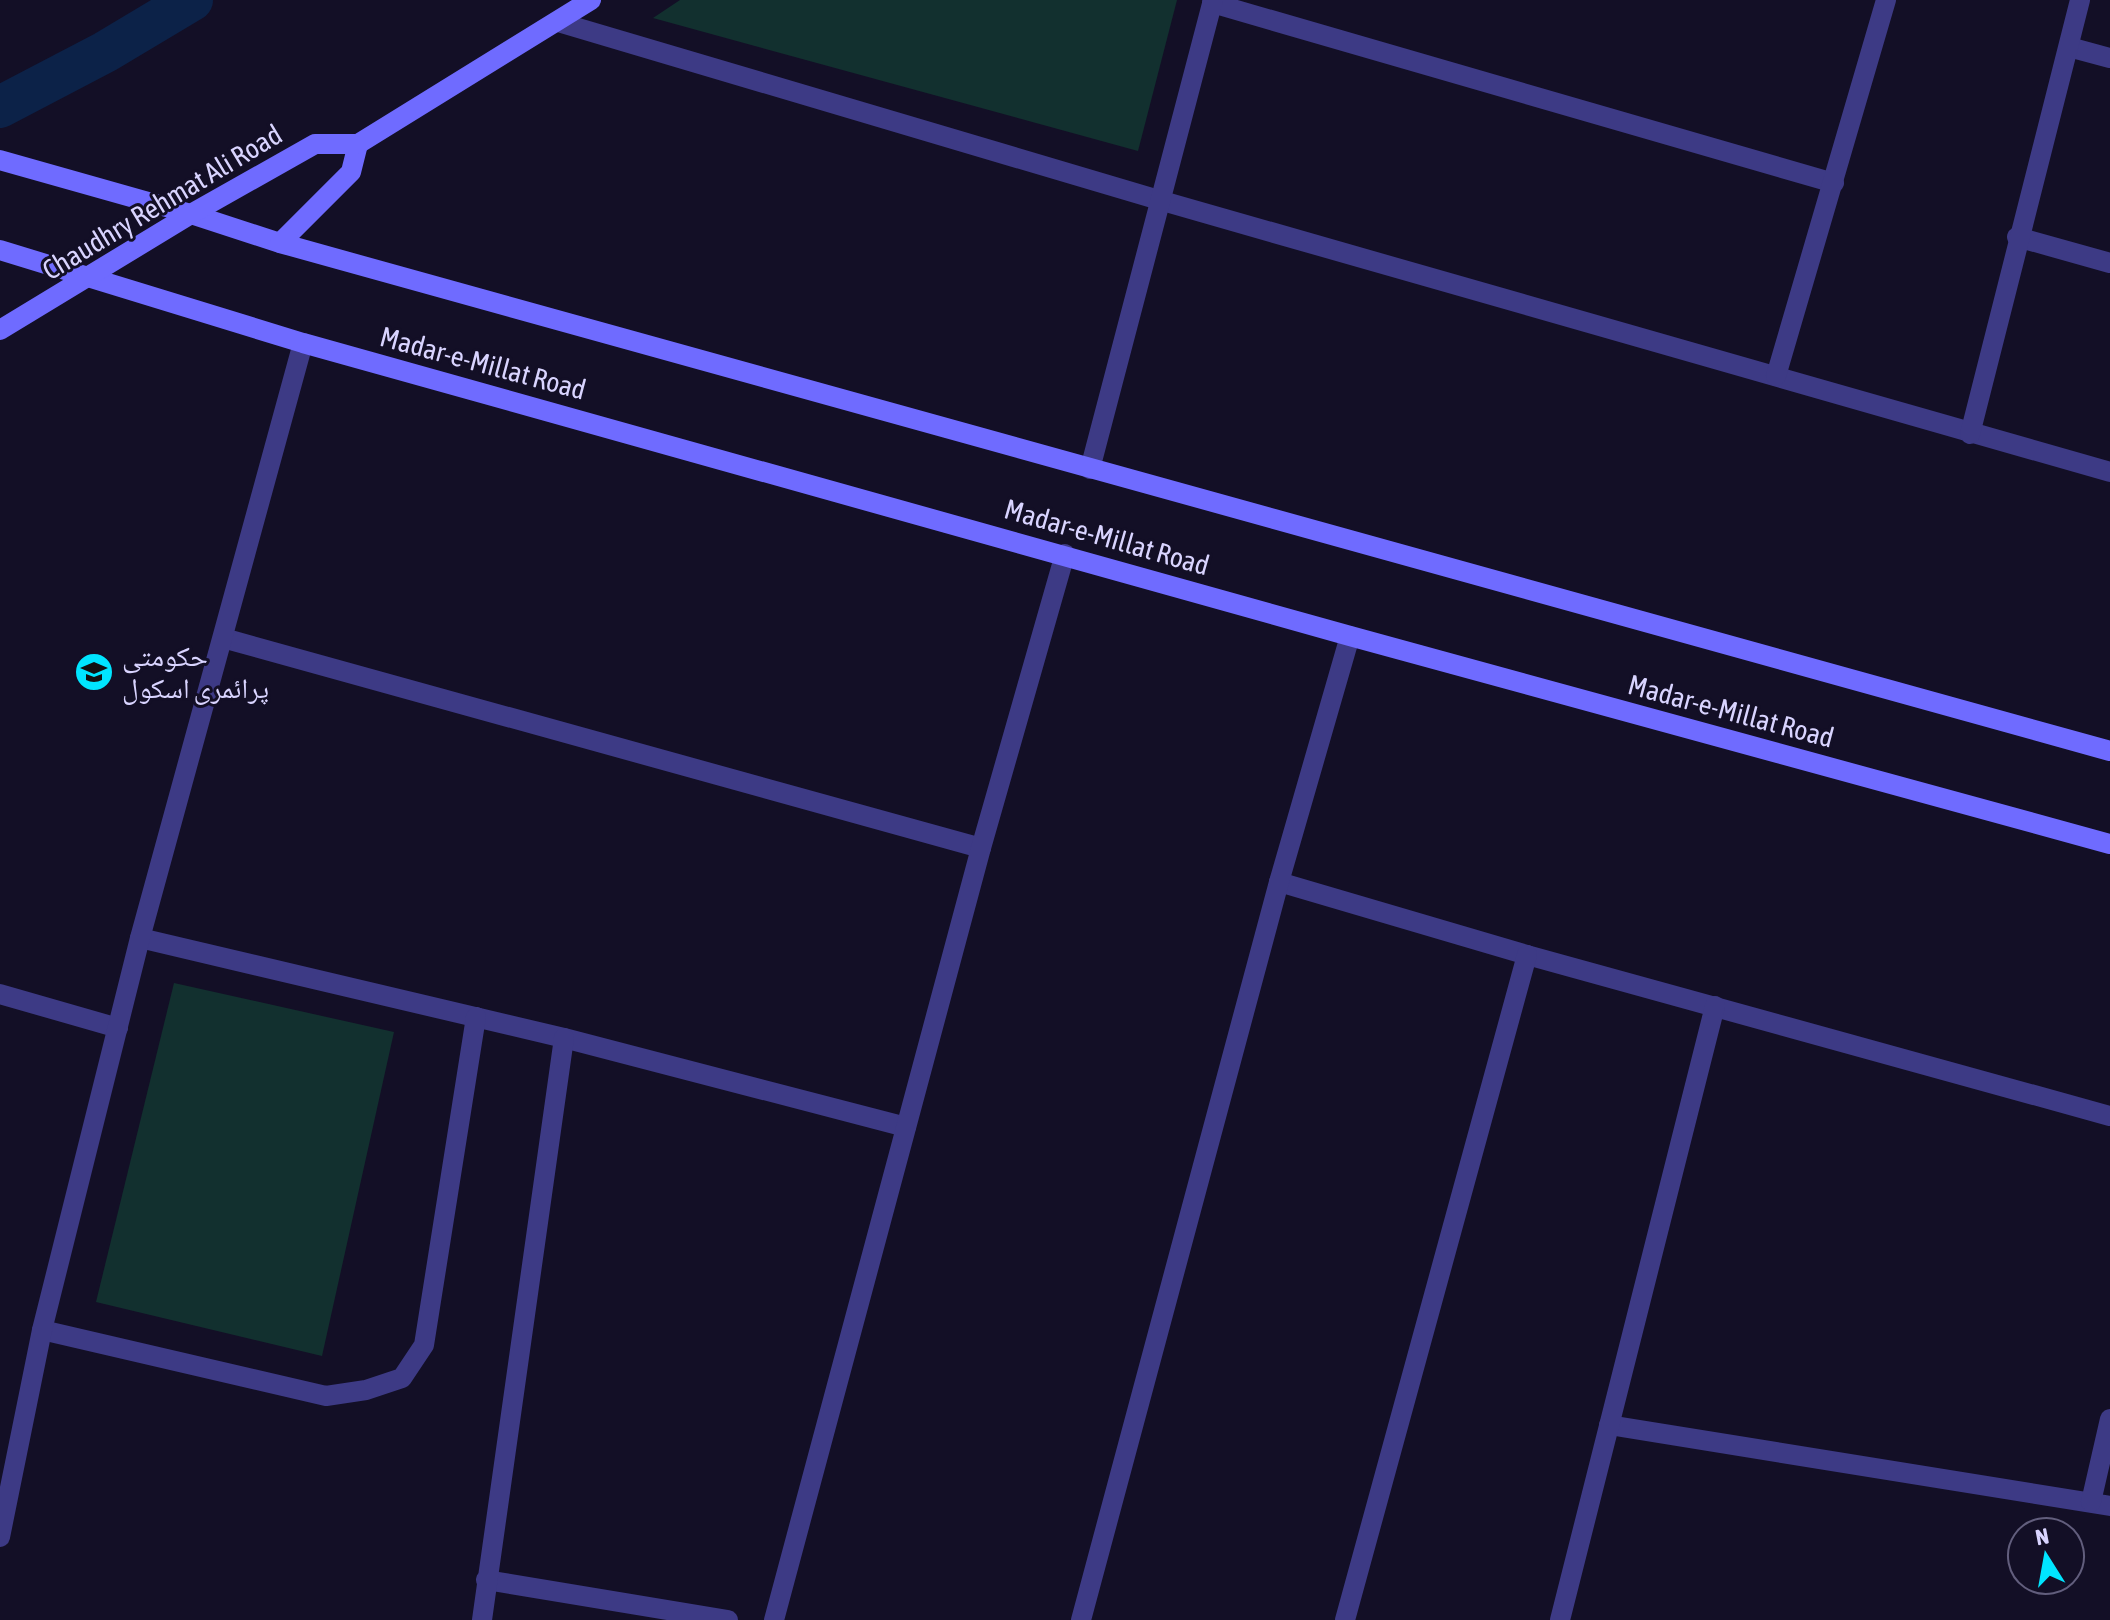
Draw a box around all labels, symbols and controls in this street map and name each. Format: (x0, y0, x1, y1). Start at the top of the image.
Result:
street label: Chaudhry Rehmat Ali Road (37, 118, 287, 286)
street label: Madar-e-Millat Road (377, 320, 589, 406)
street label: Madar-e-Millat Road (1001, 492, 1213, 582)
place label: حکومتی پرائمری اسکول (122, 640, 269, 705)
school or university icon: حکومتی پرائمری اسکول (73, 651, 115, 693)
street label: Madar-e-Millat Road (1625, 668, 1837, 754)
north arrow (2006, 1516, 2086, 1596)
text: N (2033, 1522, 2051, 1550)

